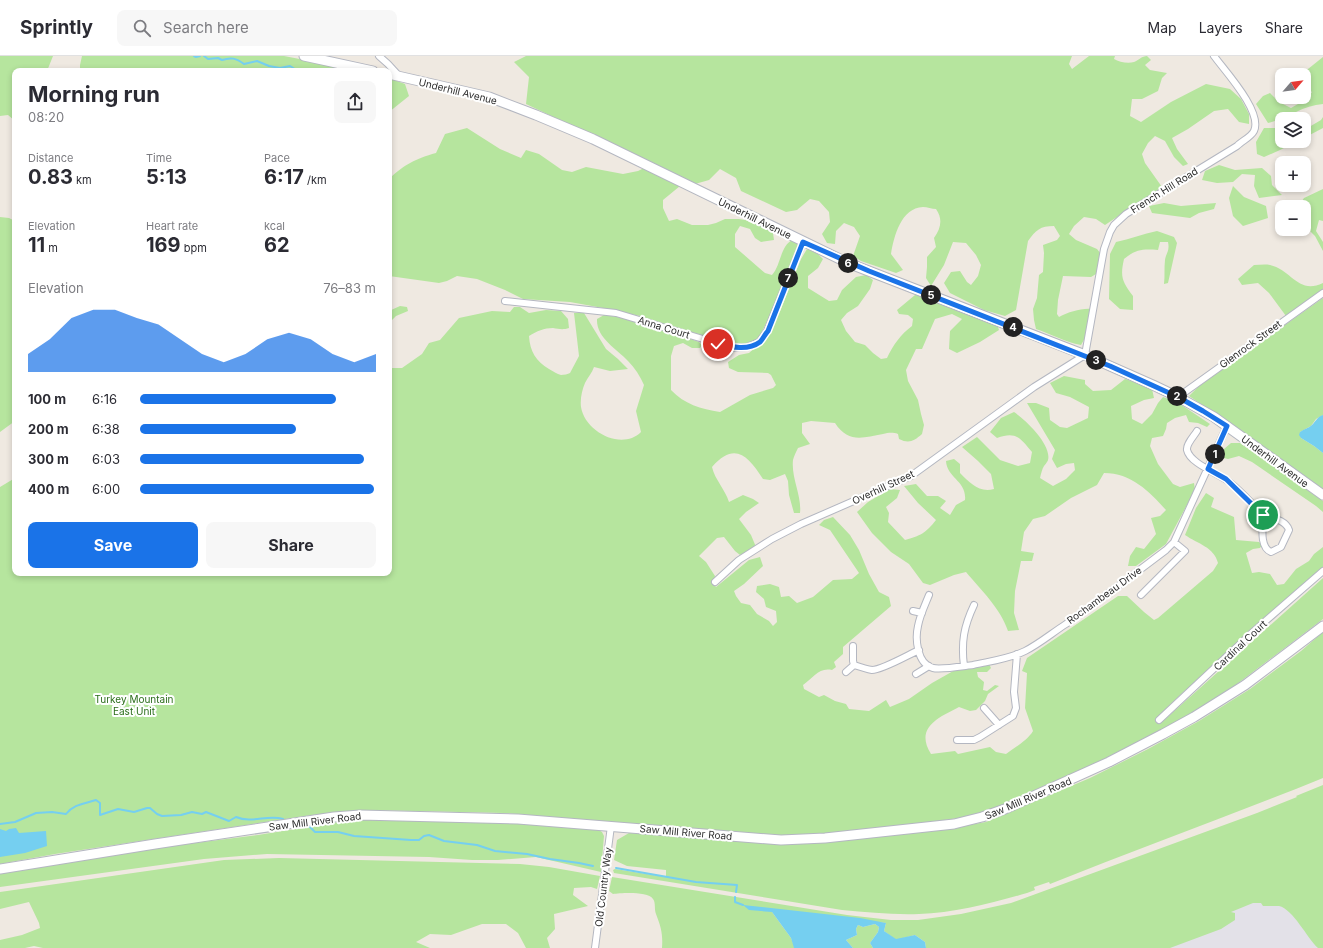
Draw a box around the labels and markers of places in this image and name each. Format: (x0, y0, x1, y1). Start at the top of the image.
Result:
pin: 6 (838, 253, 858, 273)
pin: 7 (778, 268, 798, 288)
pin: 5 (921, 285, 941, 305)
pin: 4 (1003, 317, 1023, 337)
pin (701, 327, 735, 361)
pin: 3 (1086, 350, 1106, 370)
pin: 2 (1167, 386, 1187, 406)
pin: 1 (1205, 444, 1225, 464)
pin (1246, 498, 1280, 532)

